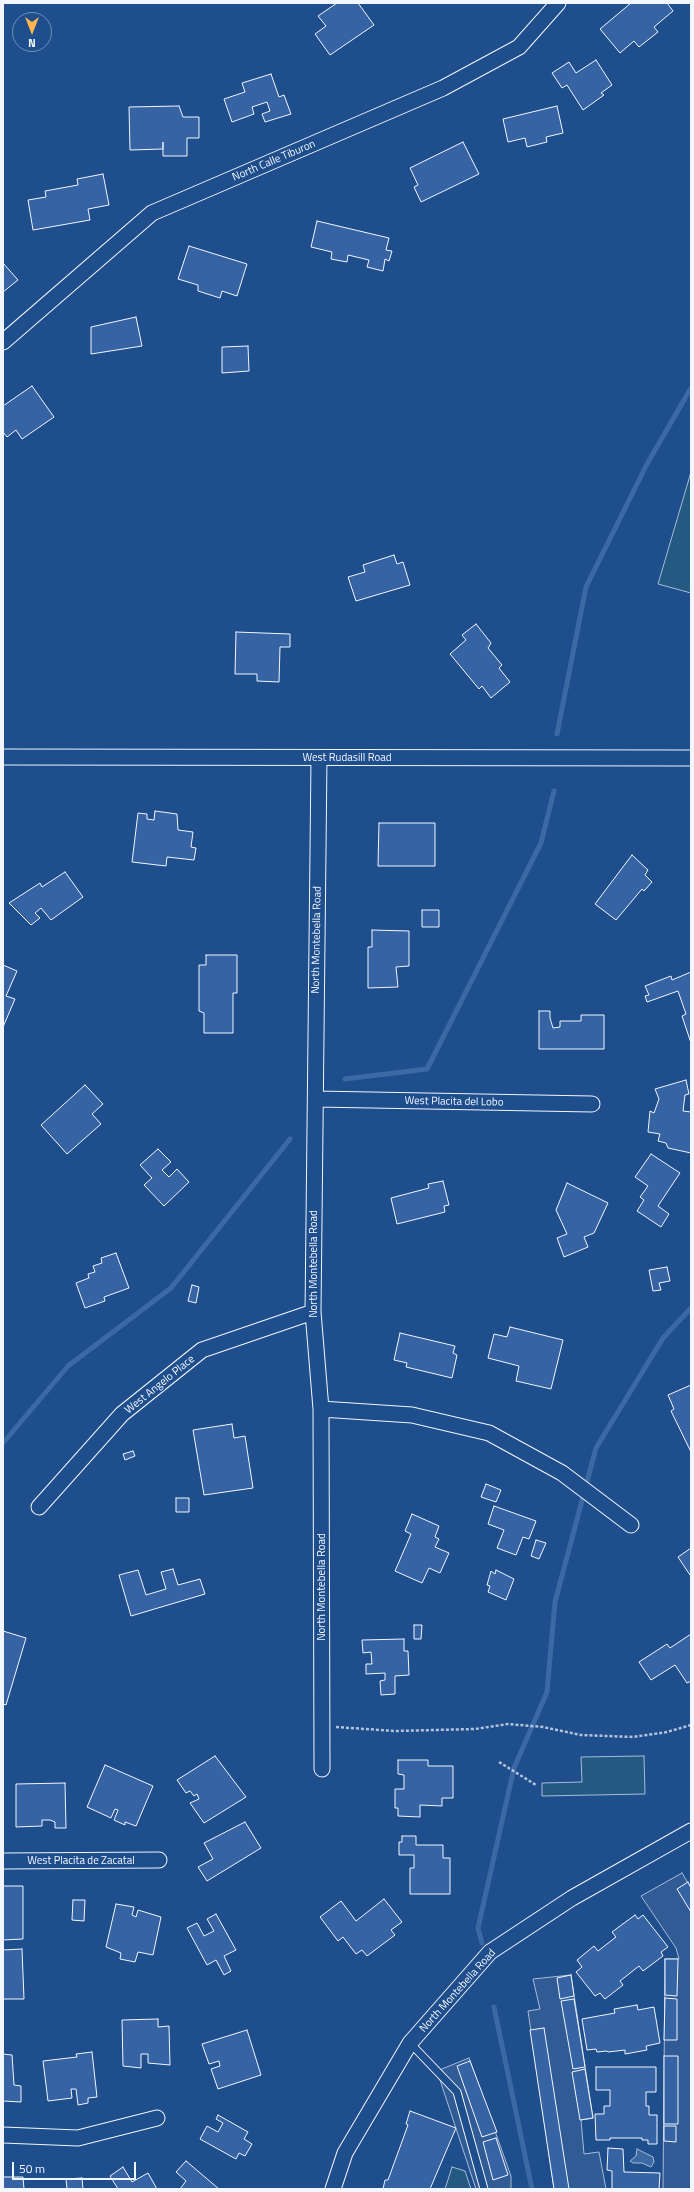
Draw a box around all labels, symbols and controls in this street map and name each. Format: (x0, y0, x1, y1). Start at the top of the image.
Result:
north arrow (12, 12, 52, 52)
text: N (28, 35, 36, 51)
street label: North Calle Tiburon (230, 138, 318, 184)
street label: West Rudasill Road (302, 751, 392, 765)
street label: North Montebella Road (309, 886, 325, 994)
street label: West Placita del Lobo (404, 1095, 504, 1109)
street label: North Montebella Road (307, 1210, 321, 1318)
street label: West Angelo Place (123, 1353, 197, 1417)
street label: North Montebella Road (315, 1533, 329, 1641)
street label: West Placita de Zacatal (27, 1854, 135, 1868)
street label: North Montebella Road (417, 1947, 499, 2035)
scale bar (14, 2154, 138, 2180)
text: 50 m (19, 2159, 45, 2178)

